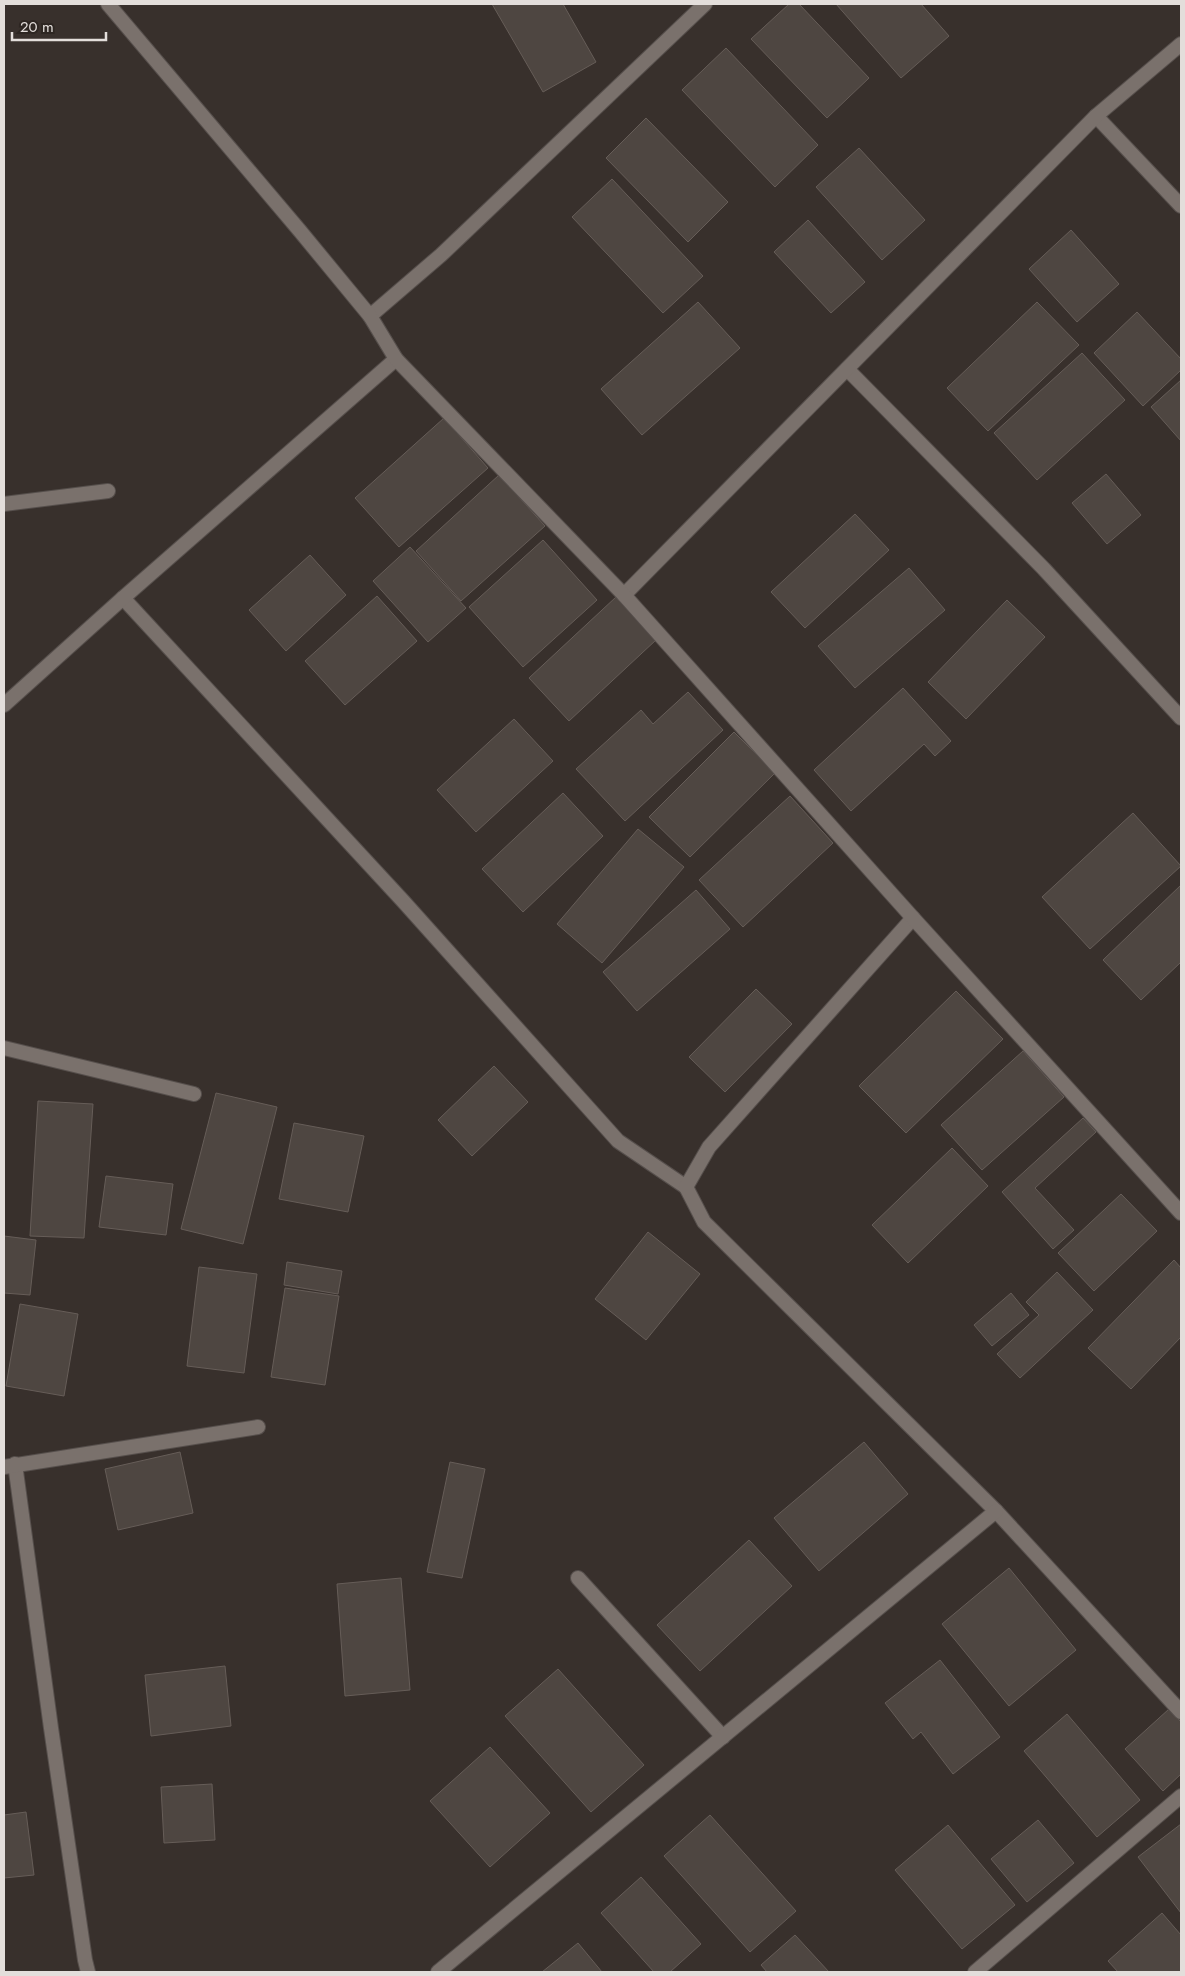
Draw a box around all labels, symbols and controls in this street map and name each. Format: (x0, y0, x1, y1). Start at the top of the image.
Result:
scale bar (12, 10, 106, 42)
text: 20 m (20, 16, 54, 38)

